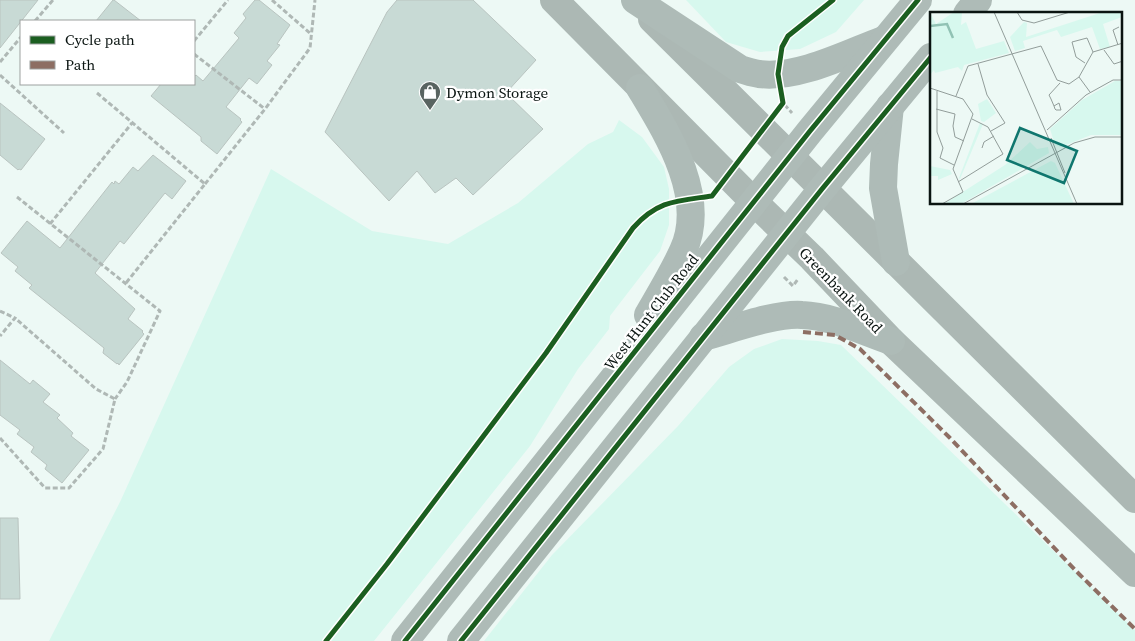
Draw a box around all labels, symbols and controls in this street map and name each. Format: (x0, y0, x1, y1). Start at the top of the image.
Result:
inset map (930, 12, 1122, 205)
legend (20, 20, 195, 85)
text: Cycle path (65, 29, 135, 50)
text: Path (65, 54, 95, 75)
shop icon: Dymon Storage (418, 80, 442, 111)
place label: Dymon Storage (446, 82, 549, 103)
street label: Greenbank Road (795, 242, 888, 338)
street label: West Hunt Club Road (599, 249, 703, 374)

